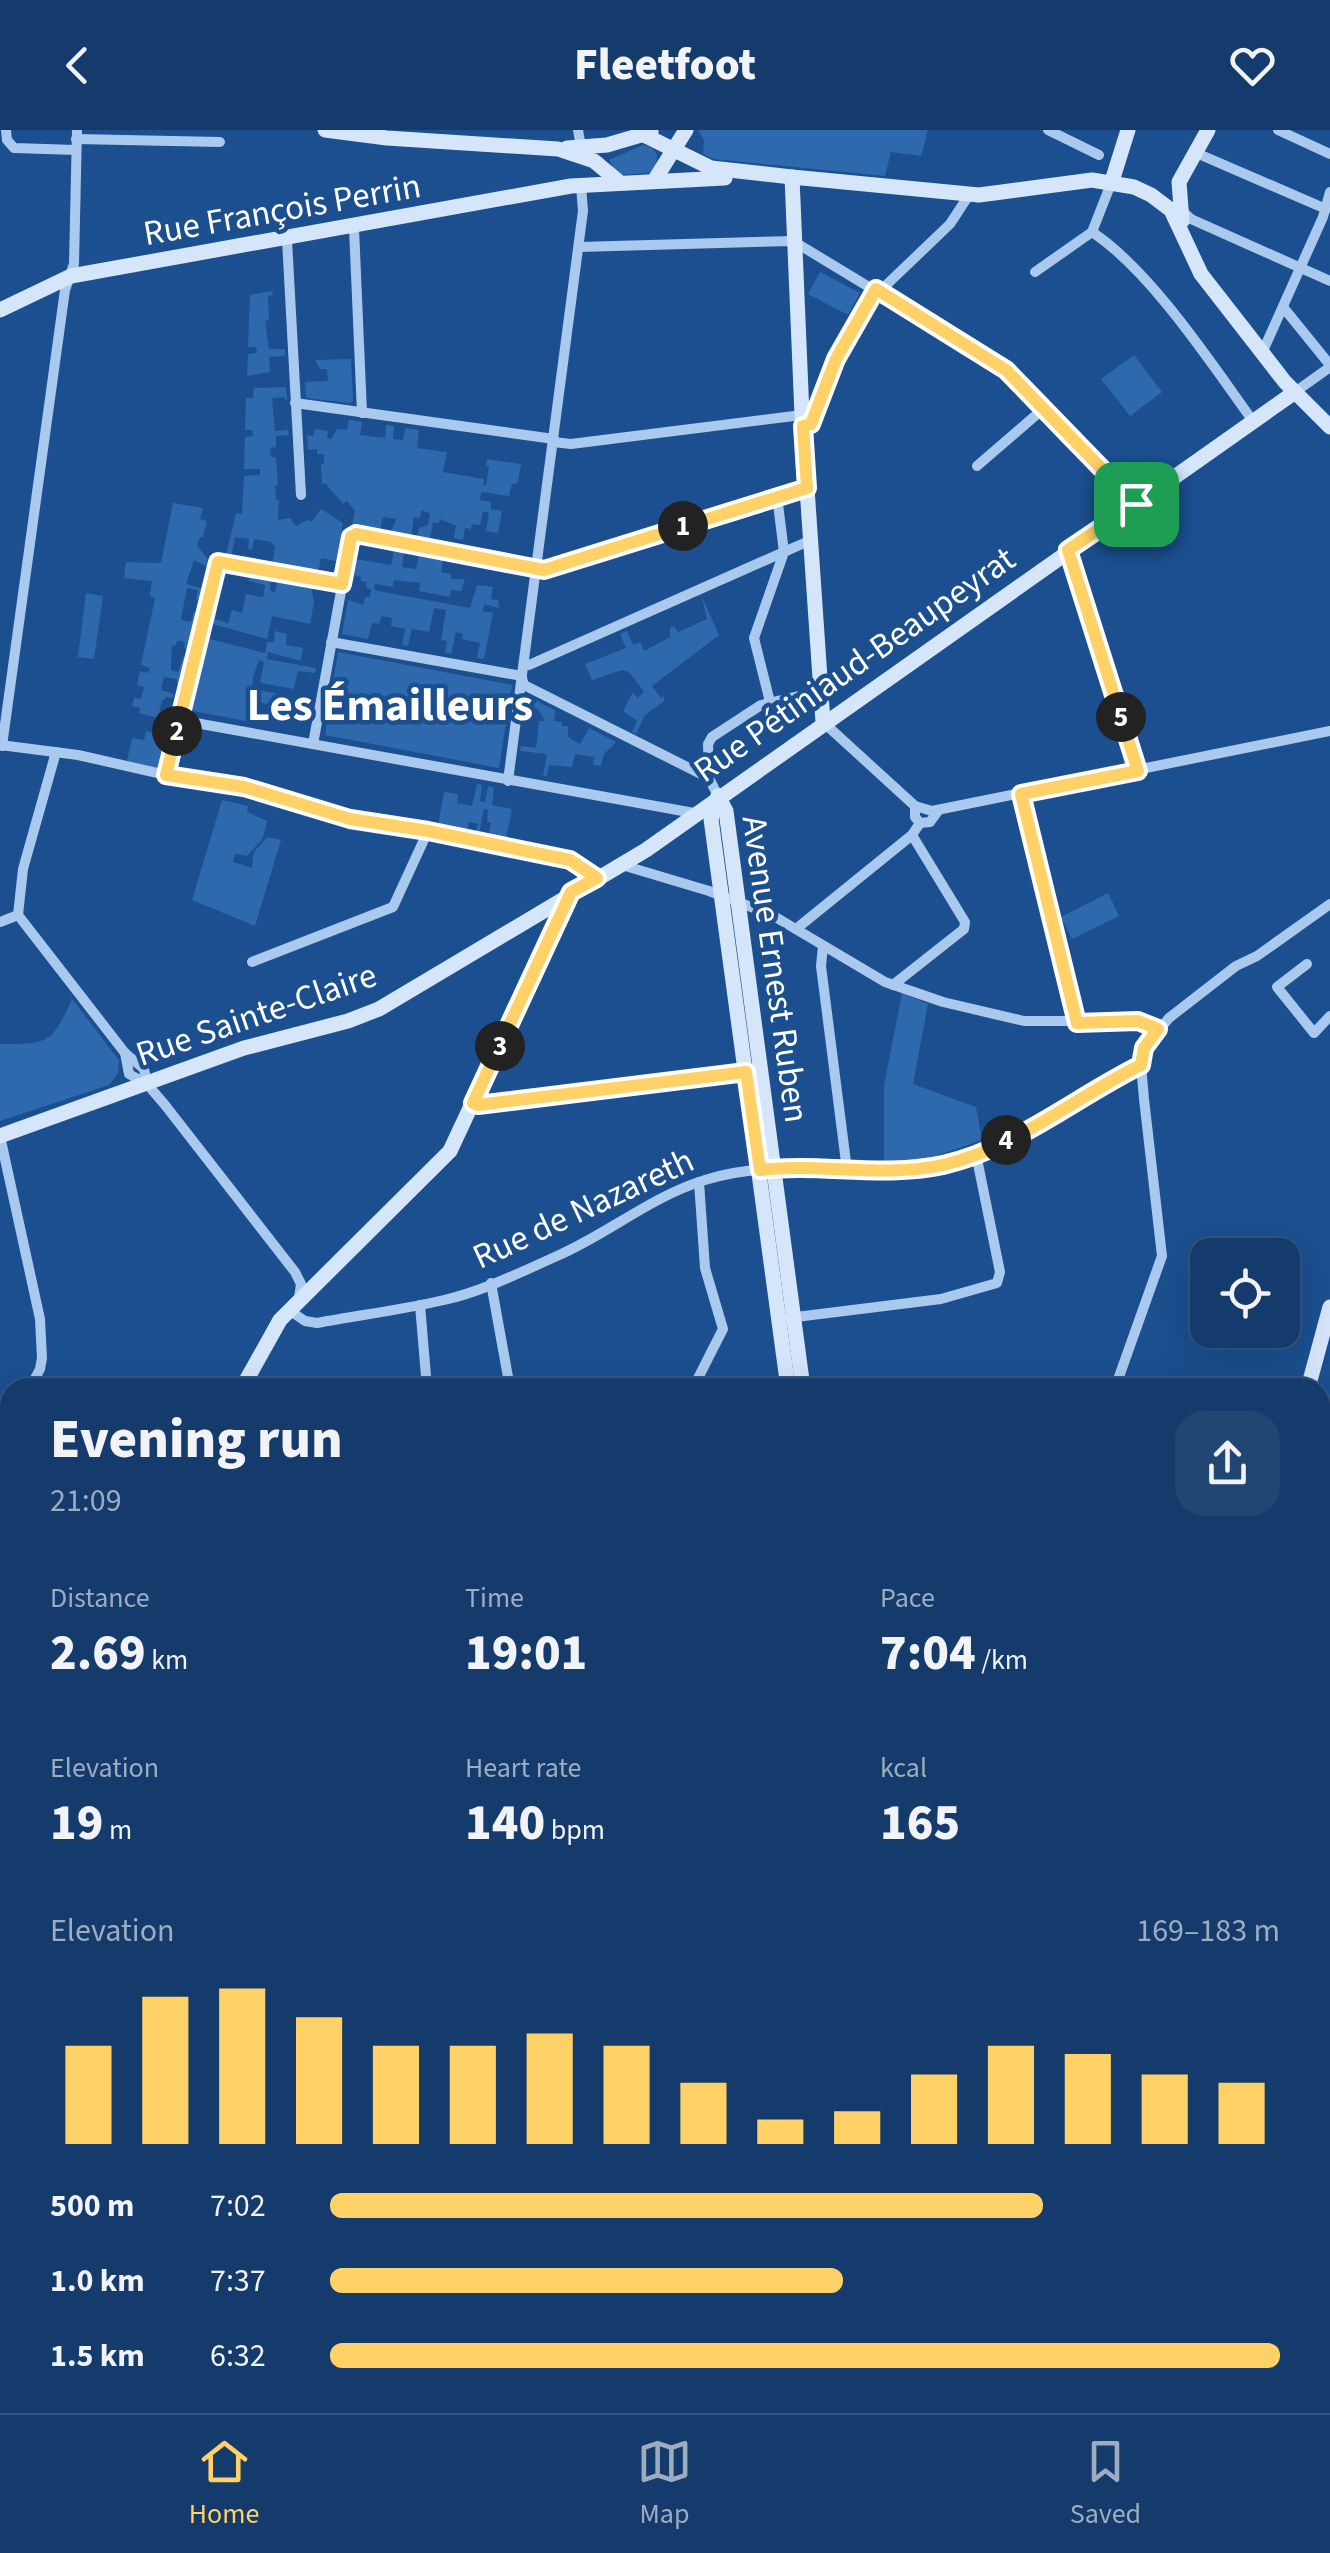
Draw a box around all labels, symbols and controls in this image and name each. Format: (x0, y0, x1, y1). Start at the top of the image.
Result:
text: Fleetfoot (574, 33, 756, 97)
icon: back (50, 38, 105, 93)
icon: heart (1225, 38, 1280, 93)
street label: Rue François Perrin (140, 161, 425, 259)
pin (1094, 462, 1179, 547)
icon: arrive (1109, 477, 1164, 532)
pin: 1 (658, 501, 708, 551)
text: 1 (676, 506, 690, 546)
street label: Rue Pétiniaud-Beaupeyrat (684, 535, 1026, 795)
district label: Les Émailleurs (247, 674, 533, 738)
pin: 5 (1096, 692, 1146, 742)
text: 5 (1114, 697, 1128, 737)
pin: 2 (152, 706, 202, 756)
text: 2 (170, 711, 184, 751)
street label: Avenue Ernest Ruben (729, 812, 821, 1126)
street label: Rue Sainte-Claire (129, 950, 383, 1080)
pin: 3 (475, 1021, 525, 1071)
text: 3 (493, 1026, 507, 1066)
pin: 4 (981, 1115, 1031, 1165)
text: 4 (999, 1120, 1013, 1160)
street label: Rue de Nazareth (465, 1136, 702, 1282)
map controls (1190, 1238, 1300, 1348)
button: locate (1190, 1238, 1300, 1348)
text: Evening run (50, 1401, 343, 1479)
button: share (1175, 1411, 1280, 1516)
text: 21:09 (50, 1478, 122, 1524)
text: Distance (50, 1578, 150, 1618)
text: Time (465, 1578, 524, 1618)
text: Pace (880, 1578, 935, 1618)
text: 2.69 (50, 1618, 146, 1689)
text: 19:01 (465, 1618, 587, 1689)
text: 7:04 (880, 1618, 976, 1689)
text: km (146, 1640, 188, 1680)
text: /km (976, 1640, 1028, 1680)
text: Elevation (50, 1748, 159, 1788)
text: Heart rate (465, 1748, 581, 1788)
text: kcal (880, 1748, 927, 1788)
text: 19 (50, 1788, 103, 1859)
text: 140 (465, 1788, 545, 1859)
text: 165 (880, 1788, 960, 1859)
text: m (103, 1810, 132, 1850)
text: bpm (545, 1810, 605, 1850)
text: Elevation (50, 1908, 175, 1954)
text: 169–183 m (1136, 1908, 1280, 1954)
text: 500 m (50, 2183, 135, 2229)
text: 7:02 (210, 2183, 266, 2229)
text: 1.0 km (50, 2258, 145, 2304)
text: 7:37 (210, 2258, 266, 2304)
text: 1.5 km (50, 2333, 145, 2379)
text: 6:32 (210, 2333, 266, 2379)
tab: Home (189, 2434, 259, 2534)
tab: Map (637, 2434, 692, 2534)
tab: Saved (1070, 2434, 1141, 2534)

